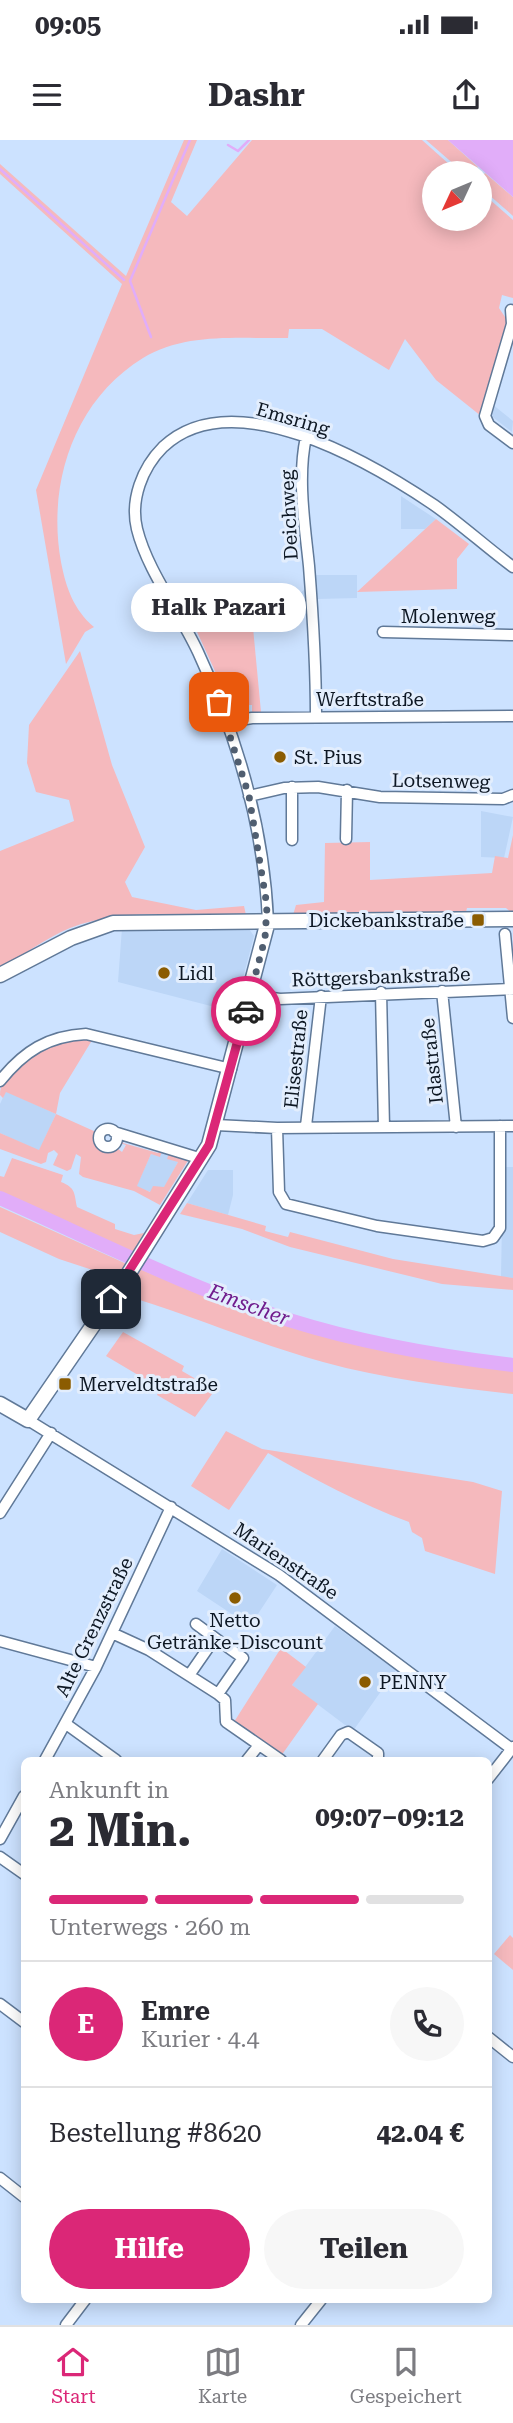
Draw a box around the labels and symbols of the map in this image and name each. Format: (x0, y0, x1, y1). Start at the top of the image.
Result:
north arrow (422, 161, 492, 231)
street label: Emsring (254, 398, 333, 441)
street label: Deichweg (275, 469, 303, 561)
callout: Halk Pazari (132, 583, 306, 632)
street label: Molenweg (401, 605, 495, 628)
pin (189, 672, 249, 732)
street label: Werftstraße (316, 688, 424, 711)
place label: St. Pius (294, 746, 362, 769)
marker: St. Pius (272, 749, 288, 765)
street label: Lotsenweg (392, 769, 491, 793)
place label: Dickebankstraße (308, 909, 464, 932)
marker: Dickebankstraße (470, 912, 486, 928)
place label: Lidl (178, 962, 214, 985)
street label: Röttgersbankstraße (291, 962, 471, 992)
marker: Lidl (156, 965, 172, 981)
courier (211, 976, 281, 1046)
street label: Elisestraße (279, 1008, 313, 1110)
street label: Idastraße (416, 1017, 448, 1105)
pin (81, 1269, 141, 1329)
water label: Emscher (204, 1279, 293, 1331)
place label: Merveldtstraße (79, 1373, 218, 1396)
marker: Merveldtstraße (57, 1376, 73, 1392)
street label: Marienstraße (229, 1518, 343, 1604)
street label: Alte Grenzstraße (50, 1554, 138, 1700)
marker: Netto Getränke-Discount (227, 1590, 243, 1606)
place label: Netto Getränke-Discount (147, 1609, 323, 1654)
place label: PENNY (379, 1671, 447, 1694)
marker: PENNY (357, 1674, 373, 1690)

